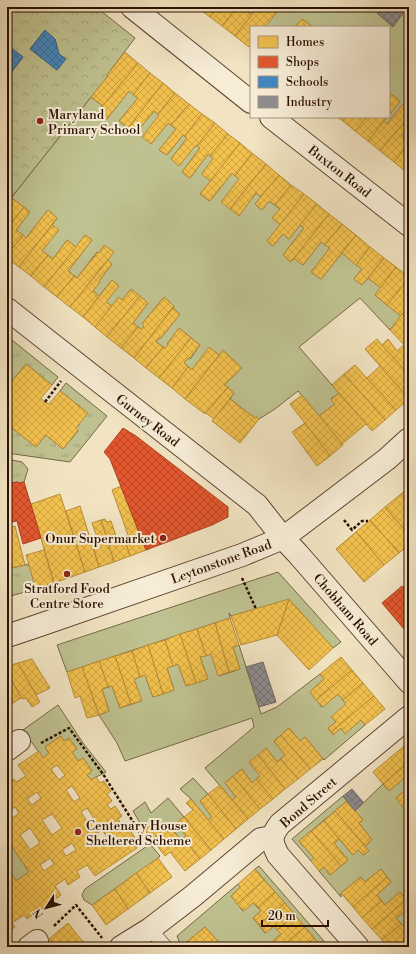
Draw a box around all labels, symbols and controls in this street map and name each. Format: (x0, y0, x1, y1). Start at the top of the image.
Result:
legend (250, 26, 390, 118)
text: Homes (286, 35, 324, 50)
text: Shops (286, 55, 319, 70)
text: Schools (286, 75, 328, 90)
text: Industry (286, 95, 333, 110)
place label: Maryland Primary School (48, 107, 140, 138)
marker: Maryland Primary School (35, 116, 45, 126)
street label: Buxton Road (304, 142, 375, 202)
street label: Gurney Road (112, 391, 183, 451)
place label: Onur Supermarket (45, 531, 155, 547)
marker: Onur Supermarket (158, 533, 168, 543)
street label: Leytonstone Road (169, 536, 274, 588)
marker: Stratford Food Centre Store (62, 569, 72, 579)
street label: Chobham Road (310, 570, 381, 649)
place label: Stratford Food Centre Store (24, 581, 110, 612)
street label: Bond Street (276, 774, 340, 832)
place label: Centenary House Sheltered Scheme (86, 818, 191, 849)
marker: Centenary House Sheltered Scheme (73, 827, 83, 837)
north arrow (26, 888, 66, 928)
scale bar (262, 902, 328, 928)
text: N (30, 905, 47, 921)
text: 20 m (268, 909, 296, 924)

